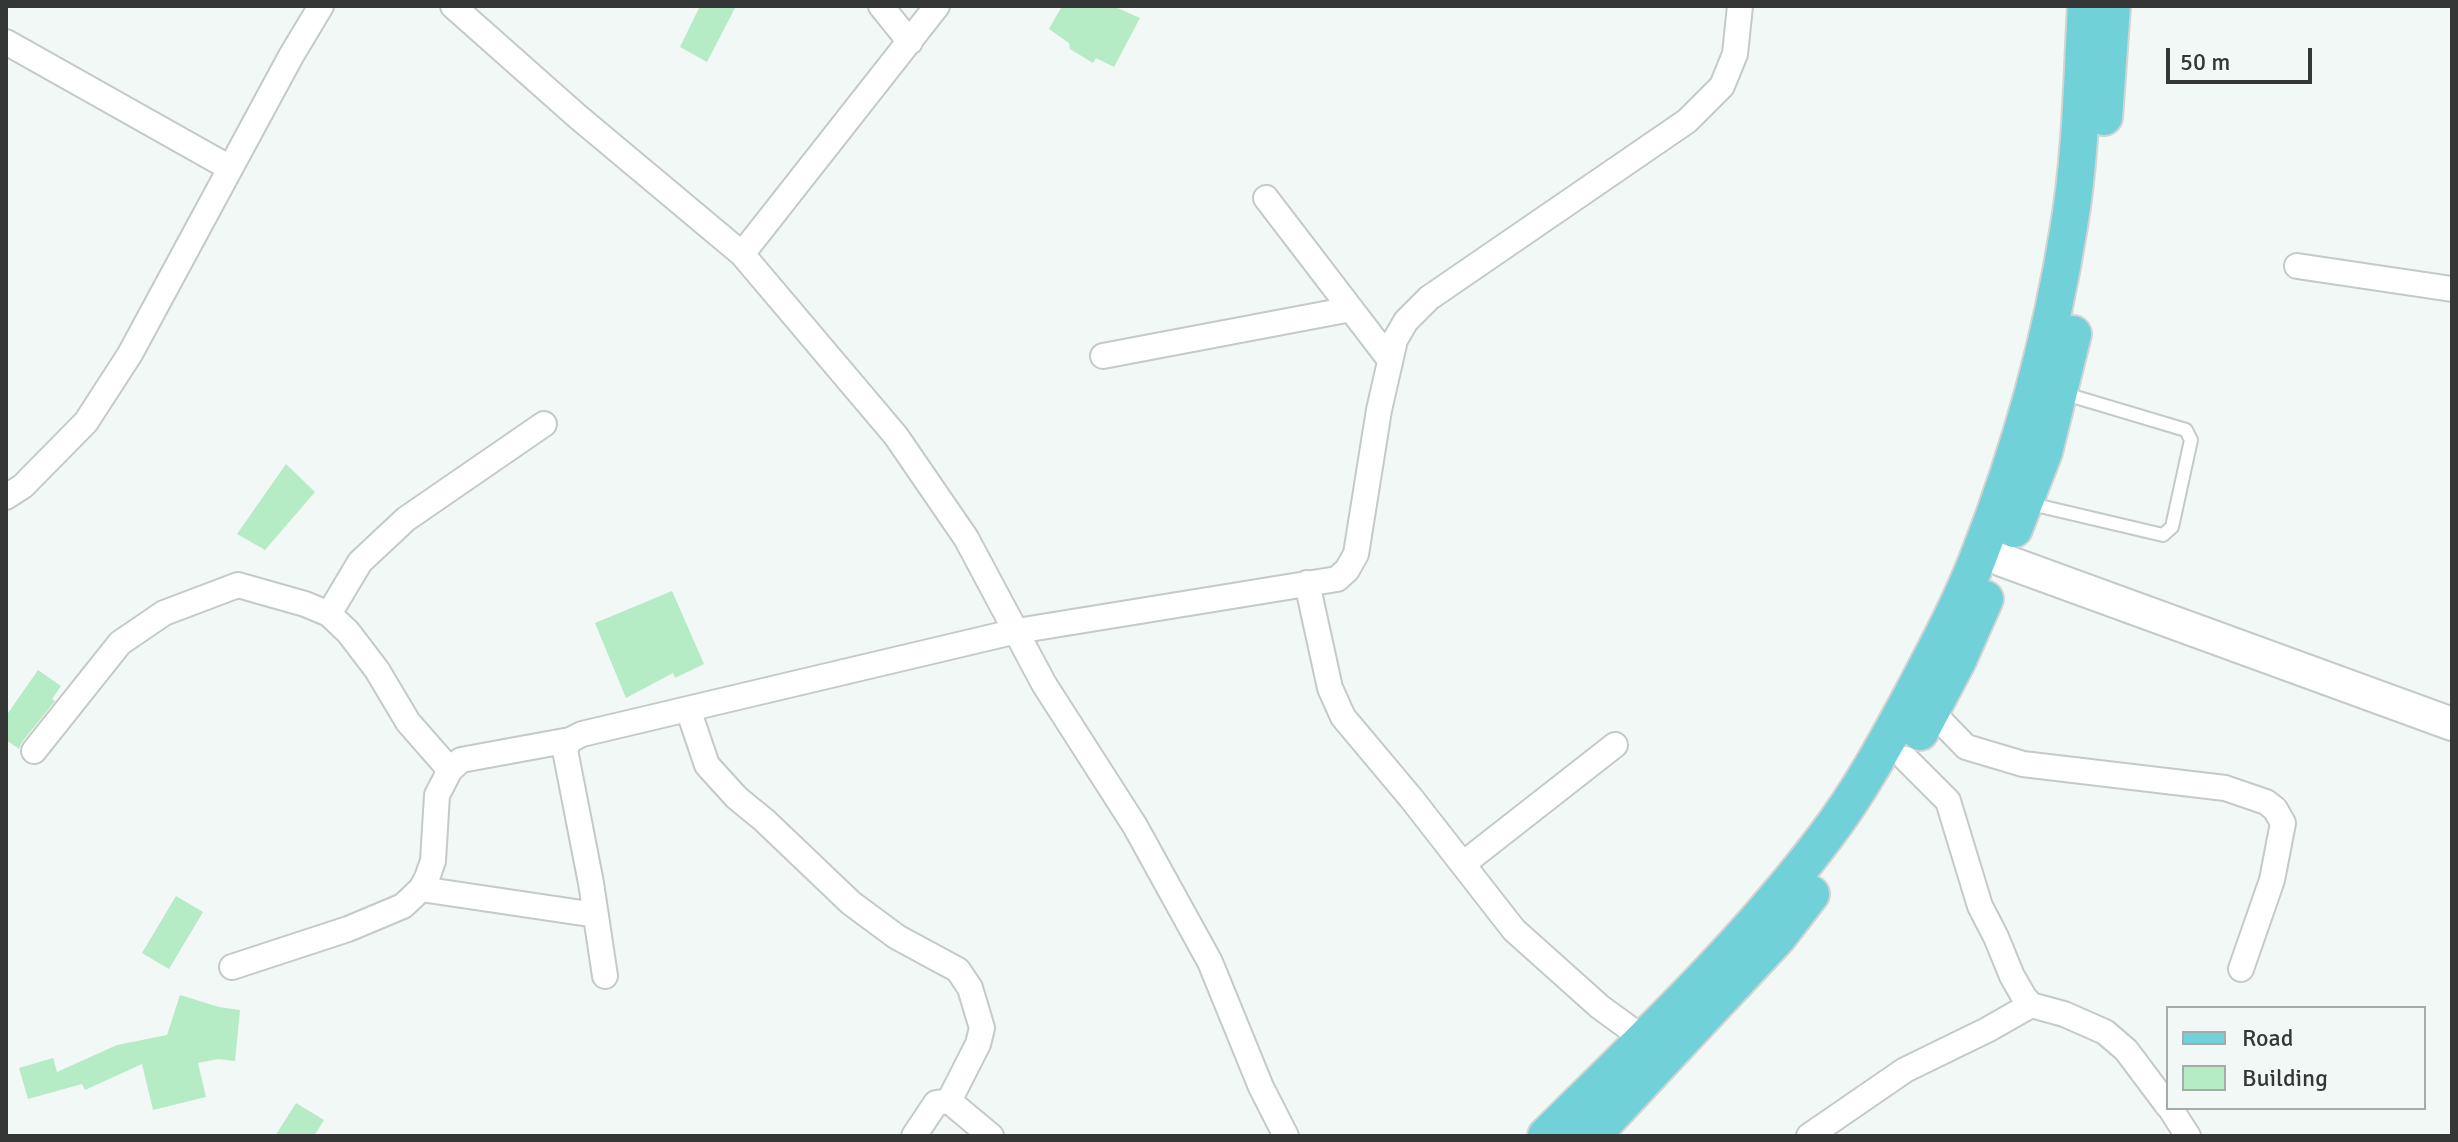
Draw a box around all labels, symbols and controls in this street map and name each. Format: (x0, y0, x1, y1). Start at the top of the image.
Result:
scale bar (2170, 32, 2316, 82)
text: 50 m (2180, 47, 2230, 77)
legend (2166, 1006, 2426, 1110)
text: Road (2242, 1023, 2293, 1053)
text: Building (2242, 1063, 2328, 1093)

